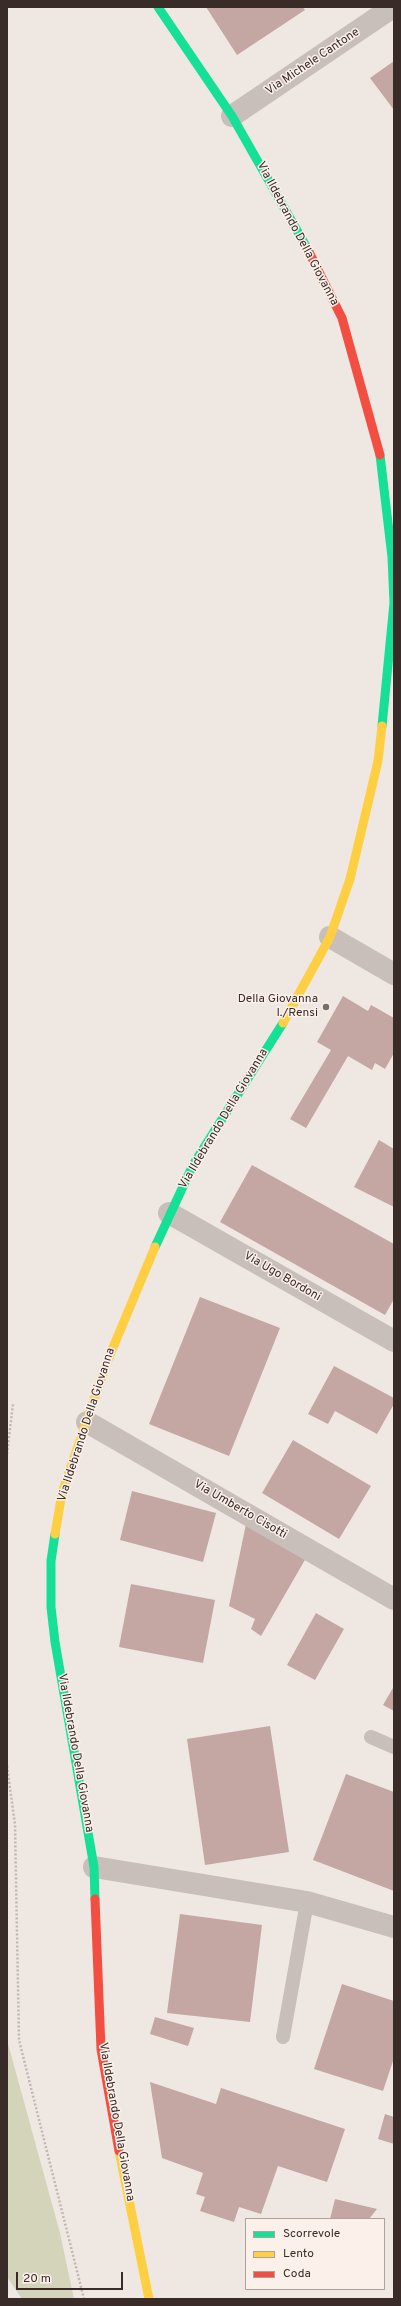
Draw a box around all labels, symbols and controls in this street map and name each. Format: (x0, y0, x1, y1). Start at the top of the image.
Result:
street label: Via Michele Cantone (263, 25, 363, 99)
street label: Via Ildebrando Della Giovanna (253, 160, 341, 308)
place label: Della Giovanna I./Rensi (238, 993, 318, 1021)
marker: Della Giovanna I./Rensi (321, 1002, 331, 1012)
street label: Via Ildebrando Della Giovanna (176, 1046, 272, 1192)
street label: Via Ugo Bordoni (241, 1249, 323, 1305)
street label: Via Ildebrando Della Giovanna (55, 1346, 119, 1504)
street label: Via Umberto Cisotti (191, 1477, 289, 1543)
street label: Via Ildebrando Della Giovanna (54, 1673, 96, 1833)
street label: Via Ildebrando Della Giovanna (95, 2042, 137, 2202)
legend (245, 2218, 385, 2290)
text: Scorrevole (283, 2226, 340, 2242)
text: Lento (283, 2246, 314, 2262)
scale bar (18, 2264, 125, 2290)
text: Coda (283, 2266, 311, 2282)
text: 20 m (23, 2271, 51, 2287)

